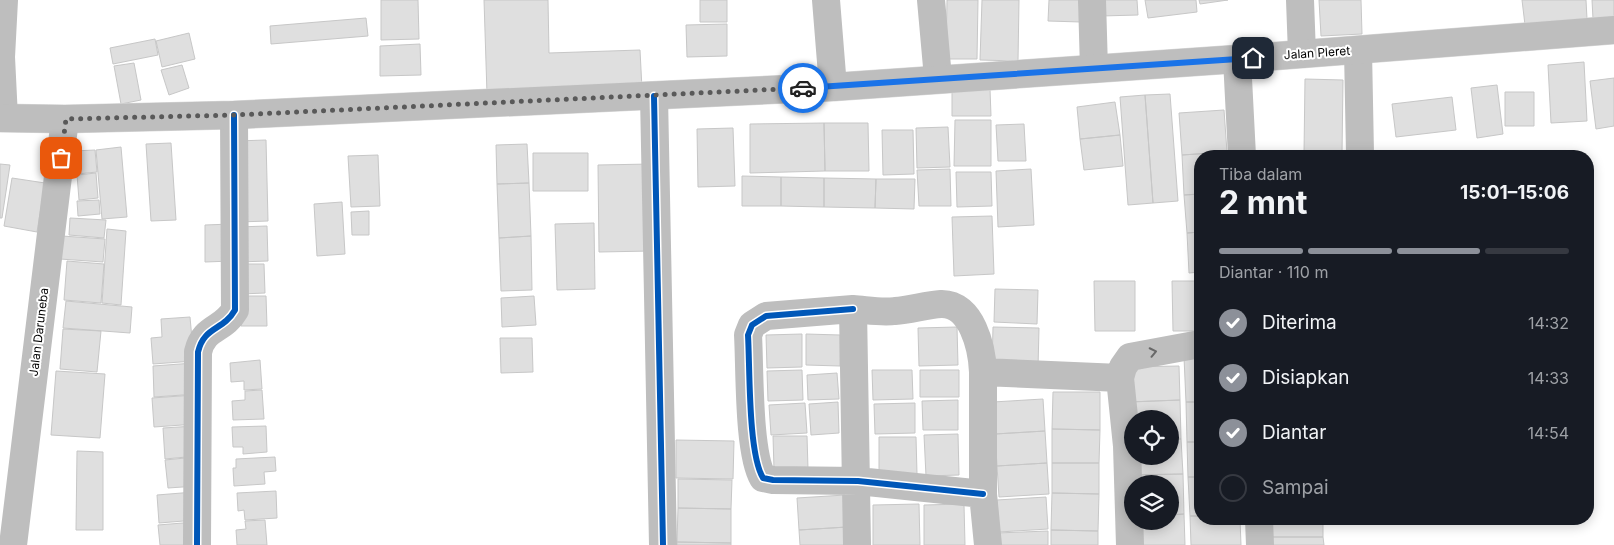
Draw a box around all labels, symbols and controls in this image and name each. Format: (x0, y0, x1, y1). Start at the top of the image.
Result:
pin (1232, 37, 1274, 79)
street label: Jalan Pleret (1283, 43, 1351, 62)
icon: home (1239, 44, 1267, 72)
courier (778, 63, 828, 113)
icon: car (789, 74, 817, 102)
pin (40, 137, 82, 179)
icon: bag (47, 144, 75, 172)
text: Tiba dalam (1219, 164, 1302, 184)
text: 15:01–15:06 (1460, 181, 1569, 204)
text: 2 mnt (1219, 183, 1308, 222)
text: Diantar · 110 m (1219, 262, 1328, 282)
street label: Jalan Daruneba (26, 287, 51, 377)
icon: check (1219, 309, 1247, 337)
text: Diterima (1262, 311, 1337, 334)
text: 14:32 (1528, 313, 1569, 333)
one-way arrow (1149, 347, 1158, 358)
icon: check (1219, 364, 1247, 392)
text: Disiapkan (1262, 366, 1350, 389)
text: 14:33 (1528, 368, 1569, 388)
map controls (1124, 410, 1179, 530)
button: locate (1124, 410, 1179, 465)
icon: check (1219, 419, 1247, 447)
text: Diantar (1262, 421, 1326, 444)
text: 14:54 (1527, 423, 1569, 443)
button: layers (1124, 475, 1179, 530)
text: Sampai (1262, 476, 1329, 499)

